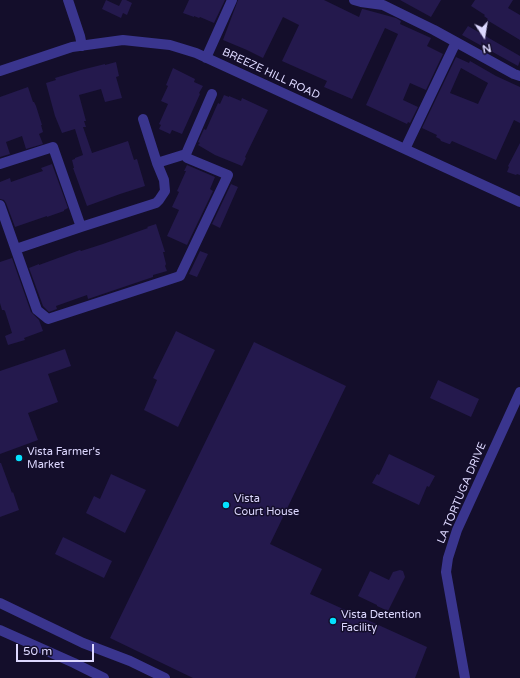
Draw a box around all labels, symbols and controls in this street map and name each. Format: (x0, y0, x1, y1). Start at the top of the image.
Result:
north arrow (464, 16, 504, 56)
text: N (481, 41, 492, 56)
street label: BREEZE HILL ROAD (220, 46, 322, 102)
street label: LA TORTUGA DRIVE (435, 440, 489, 546)
place label: Vista Farmer's Market (27, 445, 100, 471)
marker: Vista Farmer's Market (14, 453, 24, 463)
place label: Vista Court House (234, 492, 299, 518)
marker: Vista Court House (221, 500, 231, 510)
place label: Vista Detention Facility (341, 608, 421, 634)
marker: Vista Detention Facility (328, 616, 338, 626)
scale bar (18, 636, 96, 662)
text: 50 m (23, 644, 52, 658)

